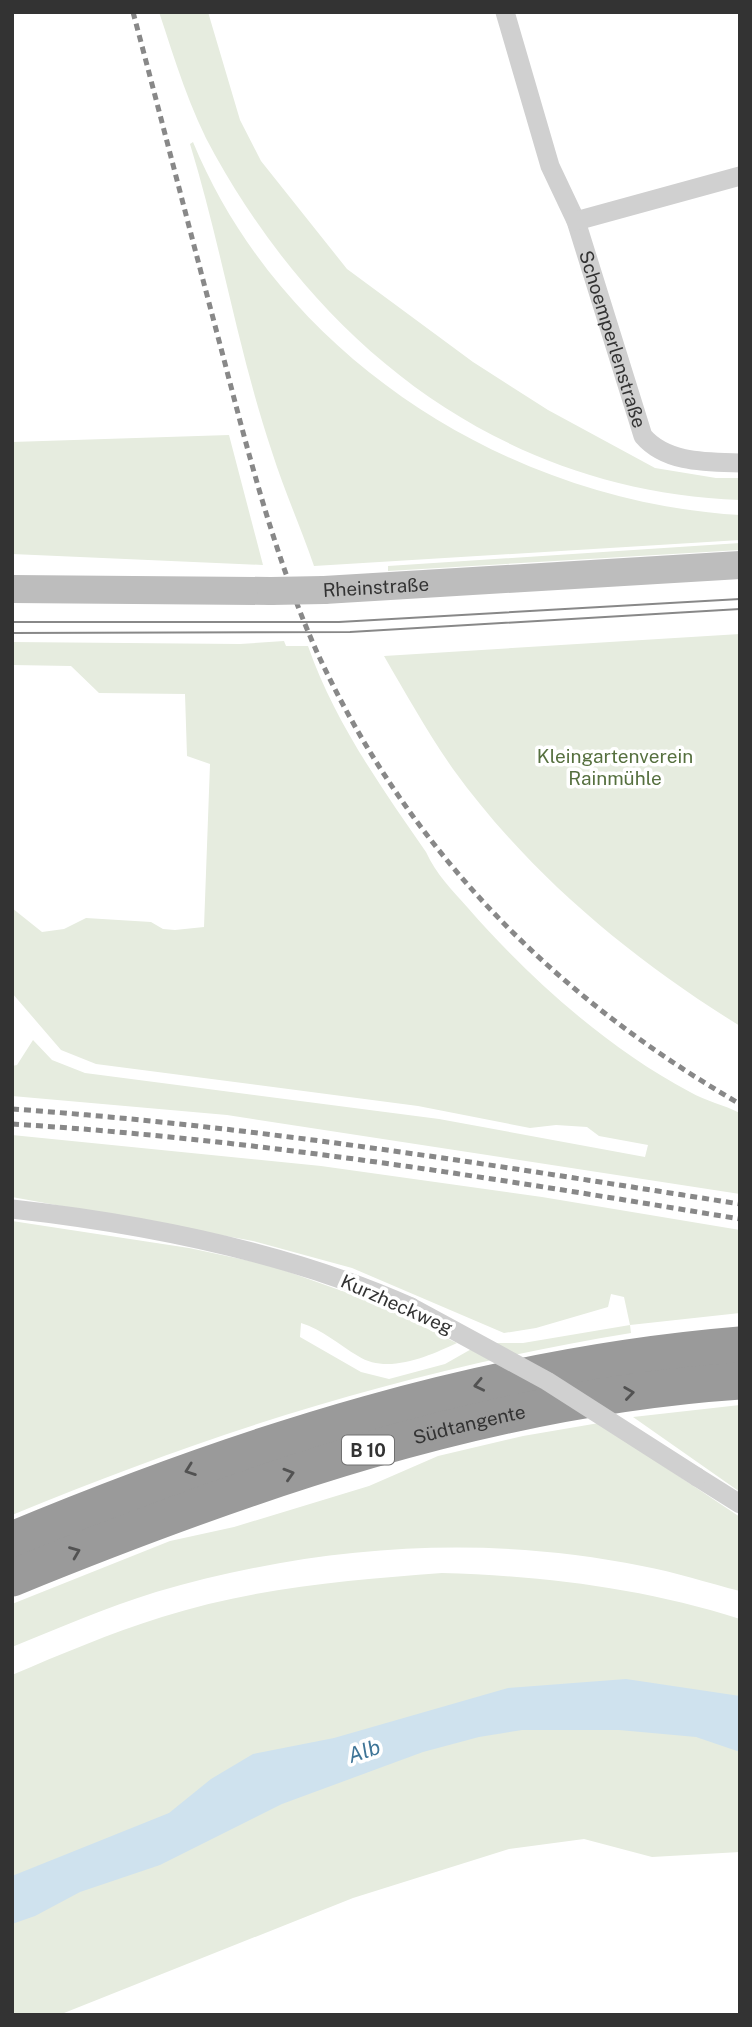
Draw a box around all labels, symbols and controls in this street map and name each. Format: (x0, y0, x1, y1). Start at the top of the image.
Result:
street label: Schoemperlenstraße (575, 248, 651, 431)
street label: Rheinstraße (322, 573, 430, 601)
park label: Kleingartenverein Rainmühle (537, 745, 693, 789)
street label: Kurzheckweg (338, 1270, 457, 1339)
one-way arrow (473, 1377, 485, 1392)
one-way arrow (623, 1385, 635, 1400)
street label: Südtangente (411, 1400, 527, 1448)
road number: B 10 (342, 1436, 394, 1464)
one-way arrow (185, 1462, 197, 1476)
one-way arrow (283, 1468, 295, 1483)
one-way arrow (69, 1547, 81, 1561)
water label: Alb (345, 1734, 383, 1768)

